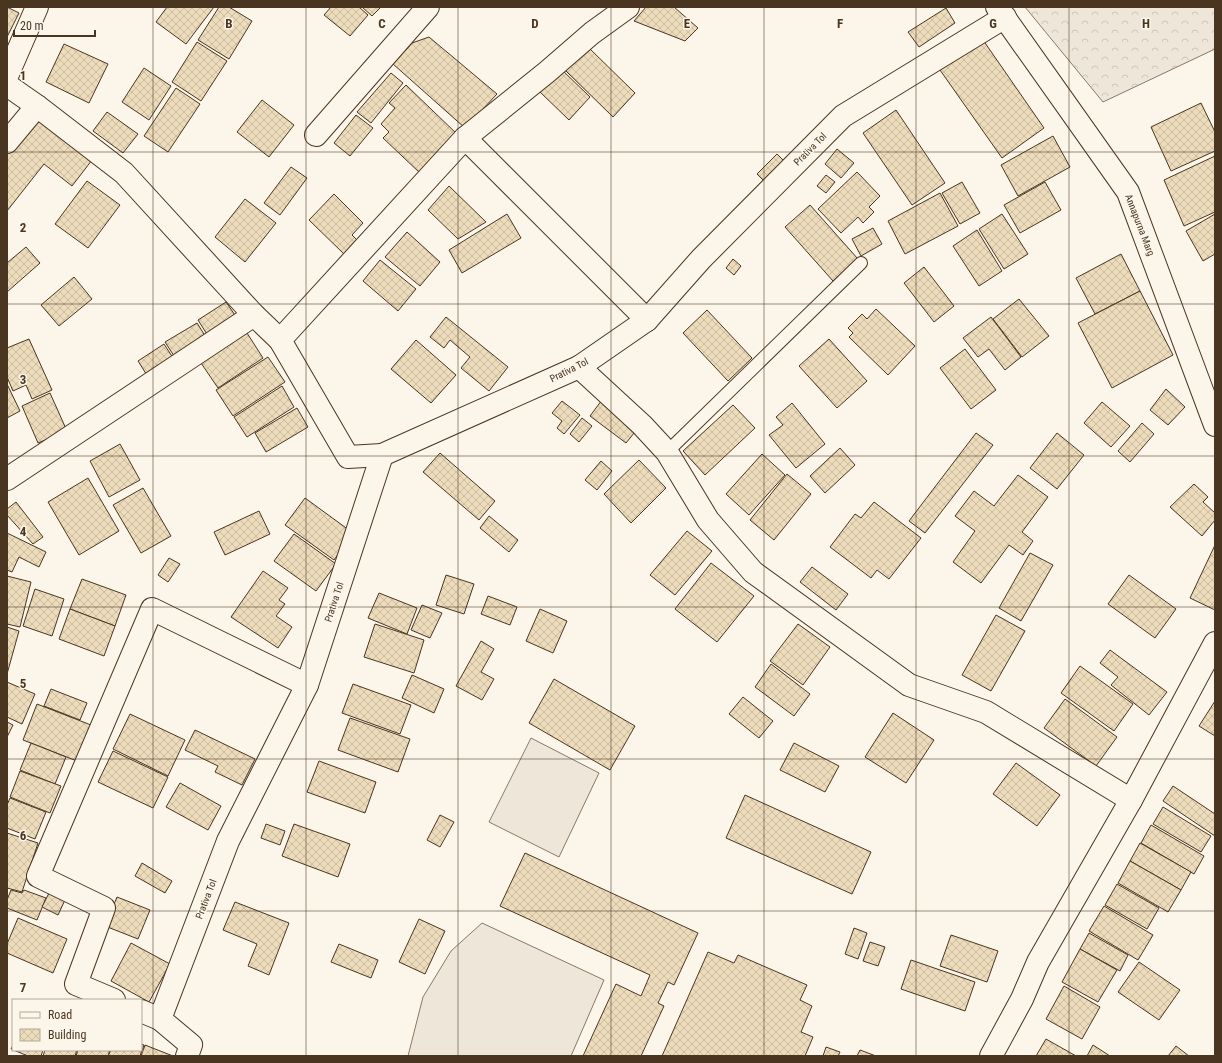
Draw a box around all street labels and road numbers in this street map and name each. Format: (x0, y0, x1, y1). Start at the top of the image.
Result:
street label: Prativa Tol (791, 130, 829, 168)
street label: Annapurna Marg (1123, 193, 1157, 257)
street label: Prativa Tol (548, 356, 590, 384)
street label: Prativa Tol (322, 581, 346, 623)
street label: Prativa Tol (193, 878, 219, 920)

